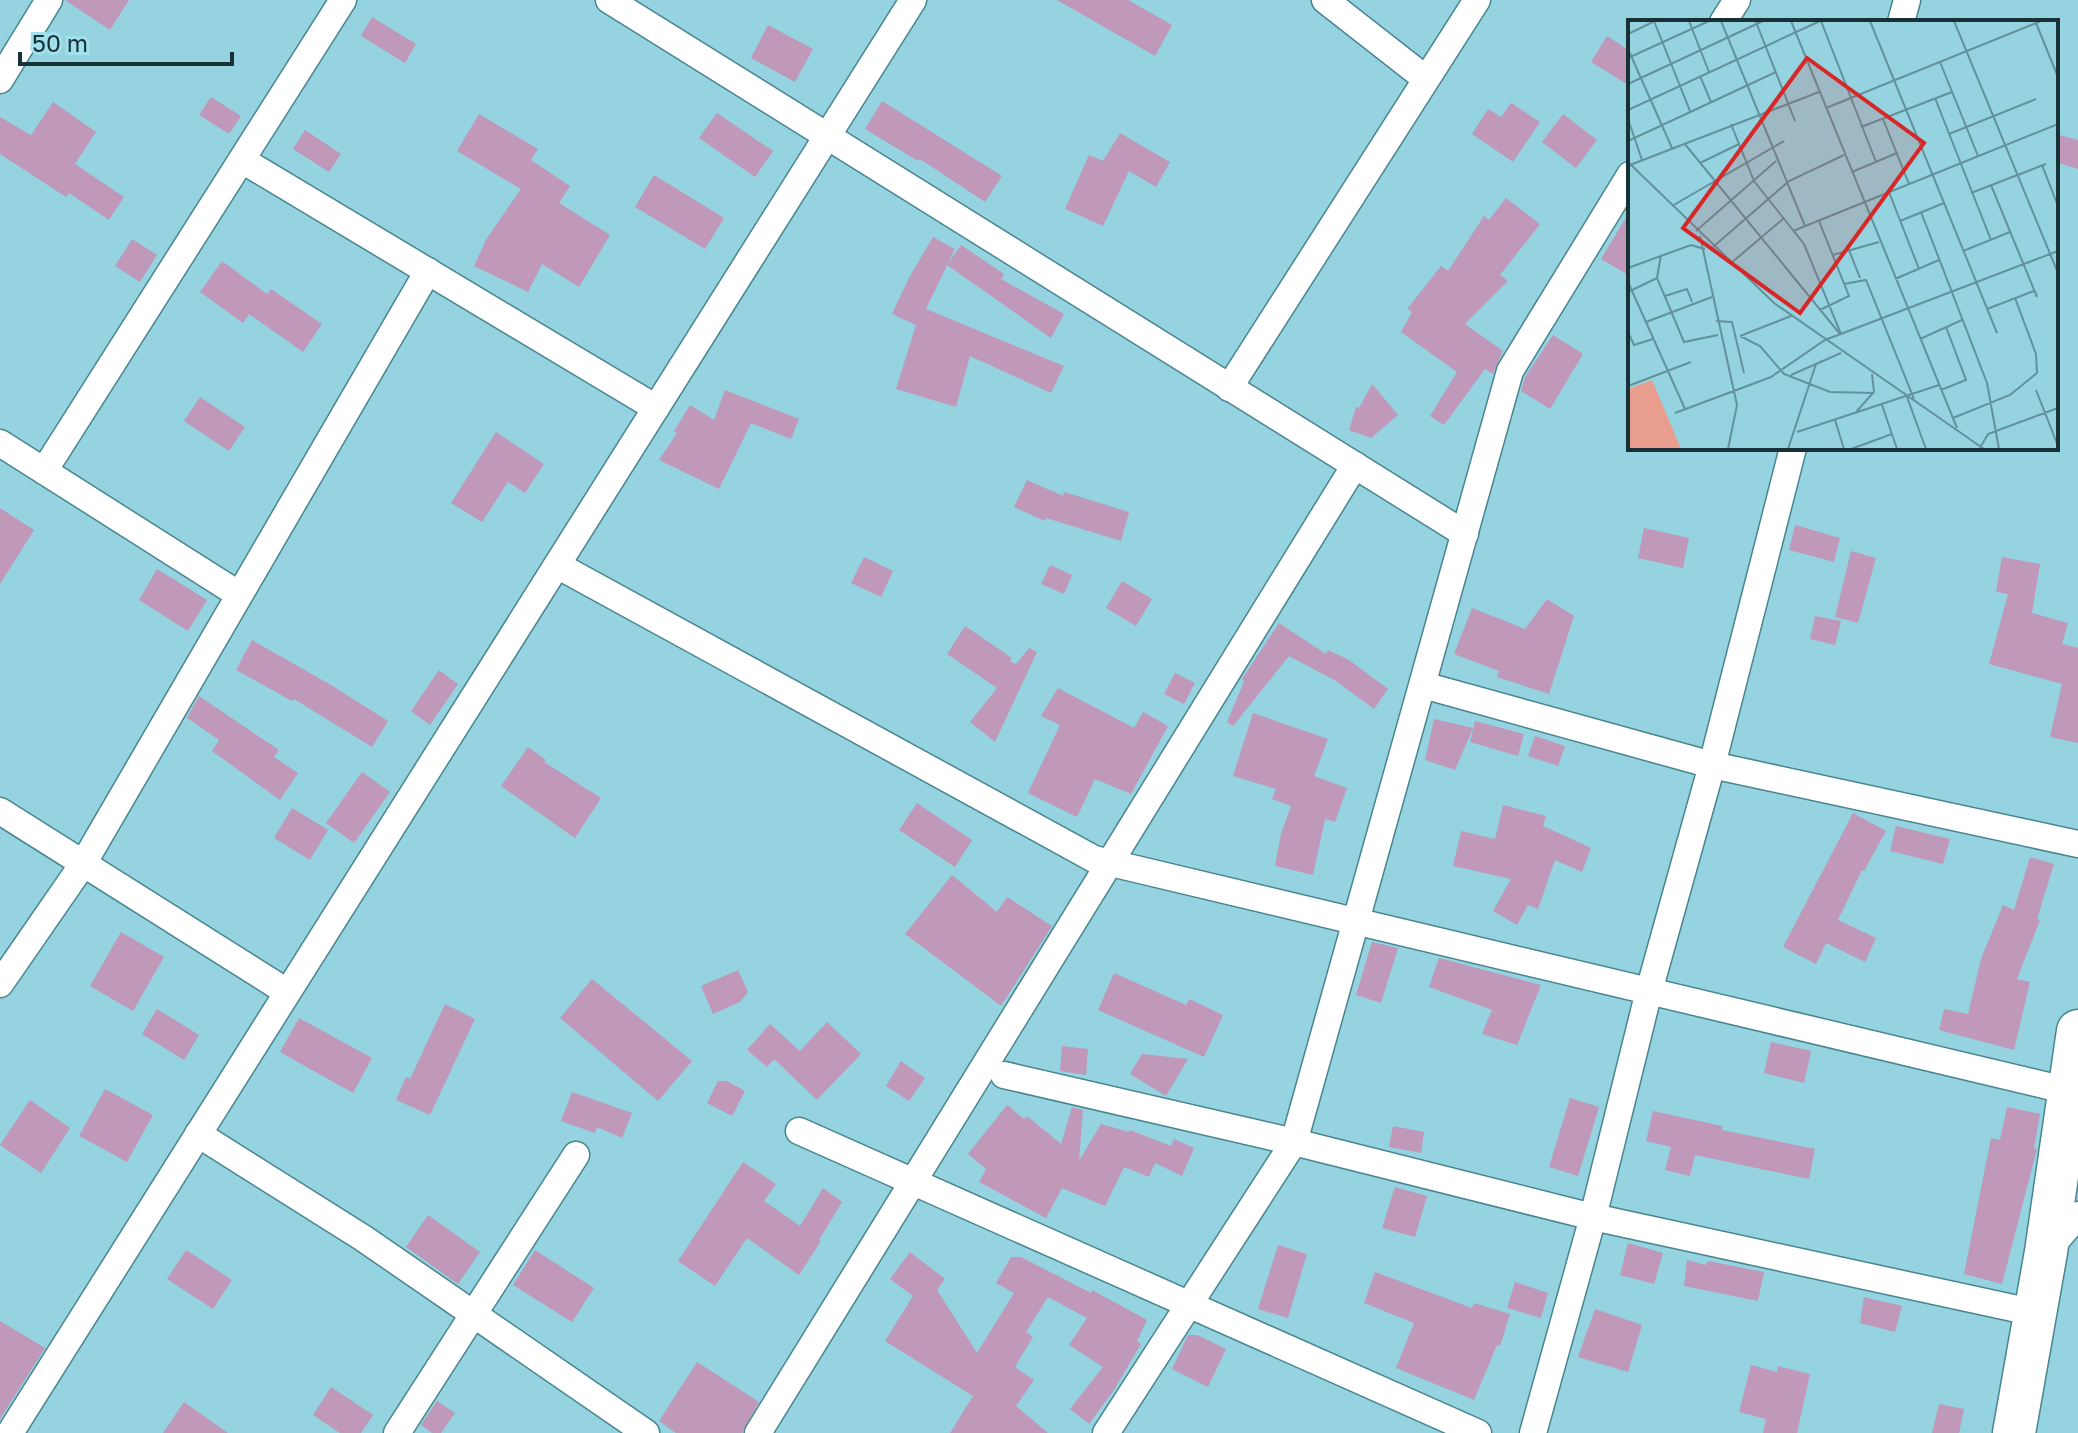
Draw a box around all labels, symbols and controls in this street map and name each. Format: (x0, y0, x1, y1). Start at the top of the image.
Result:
scale bar (20, 16, 232, 66)
inset map (1628, 20, 2058, 450)
text: 50 m (32, 28, 88, 57)

